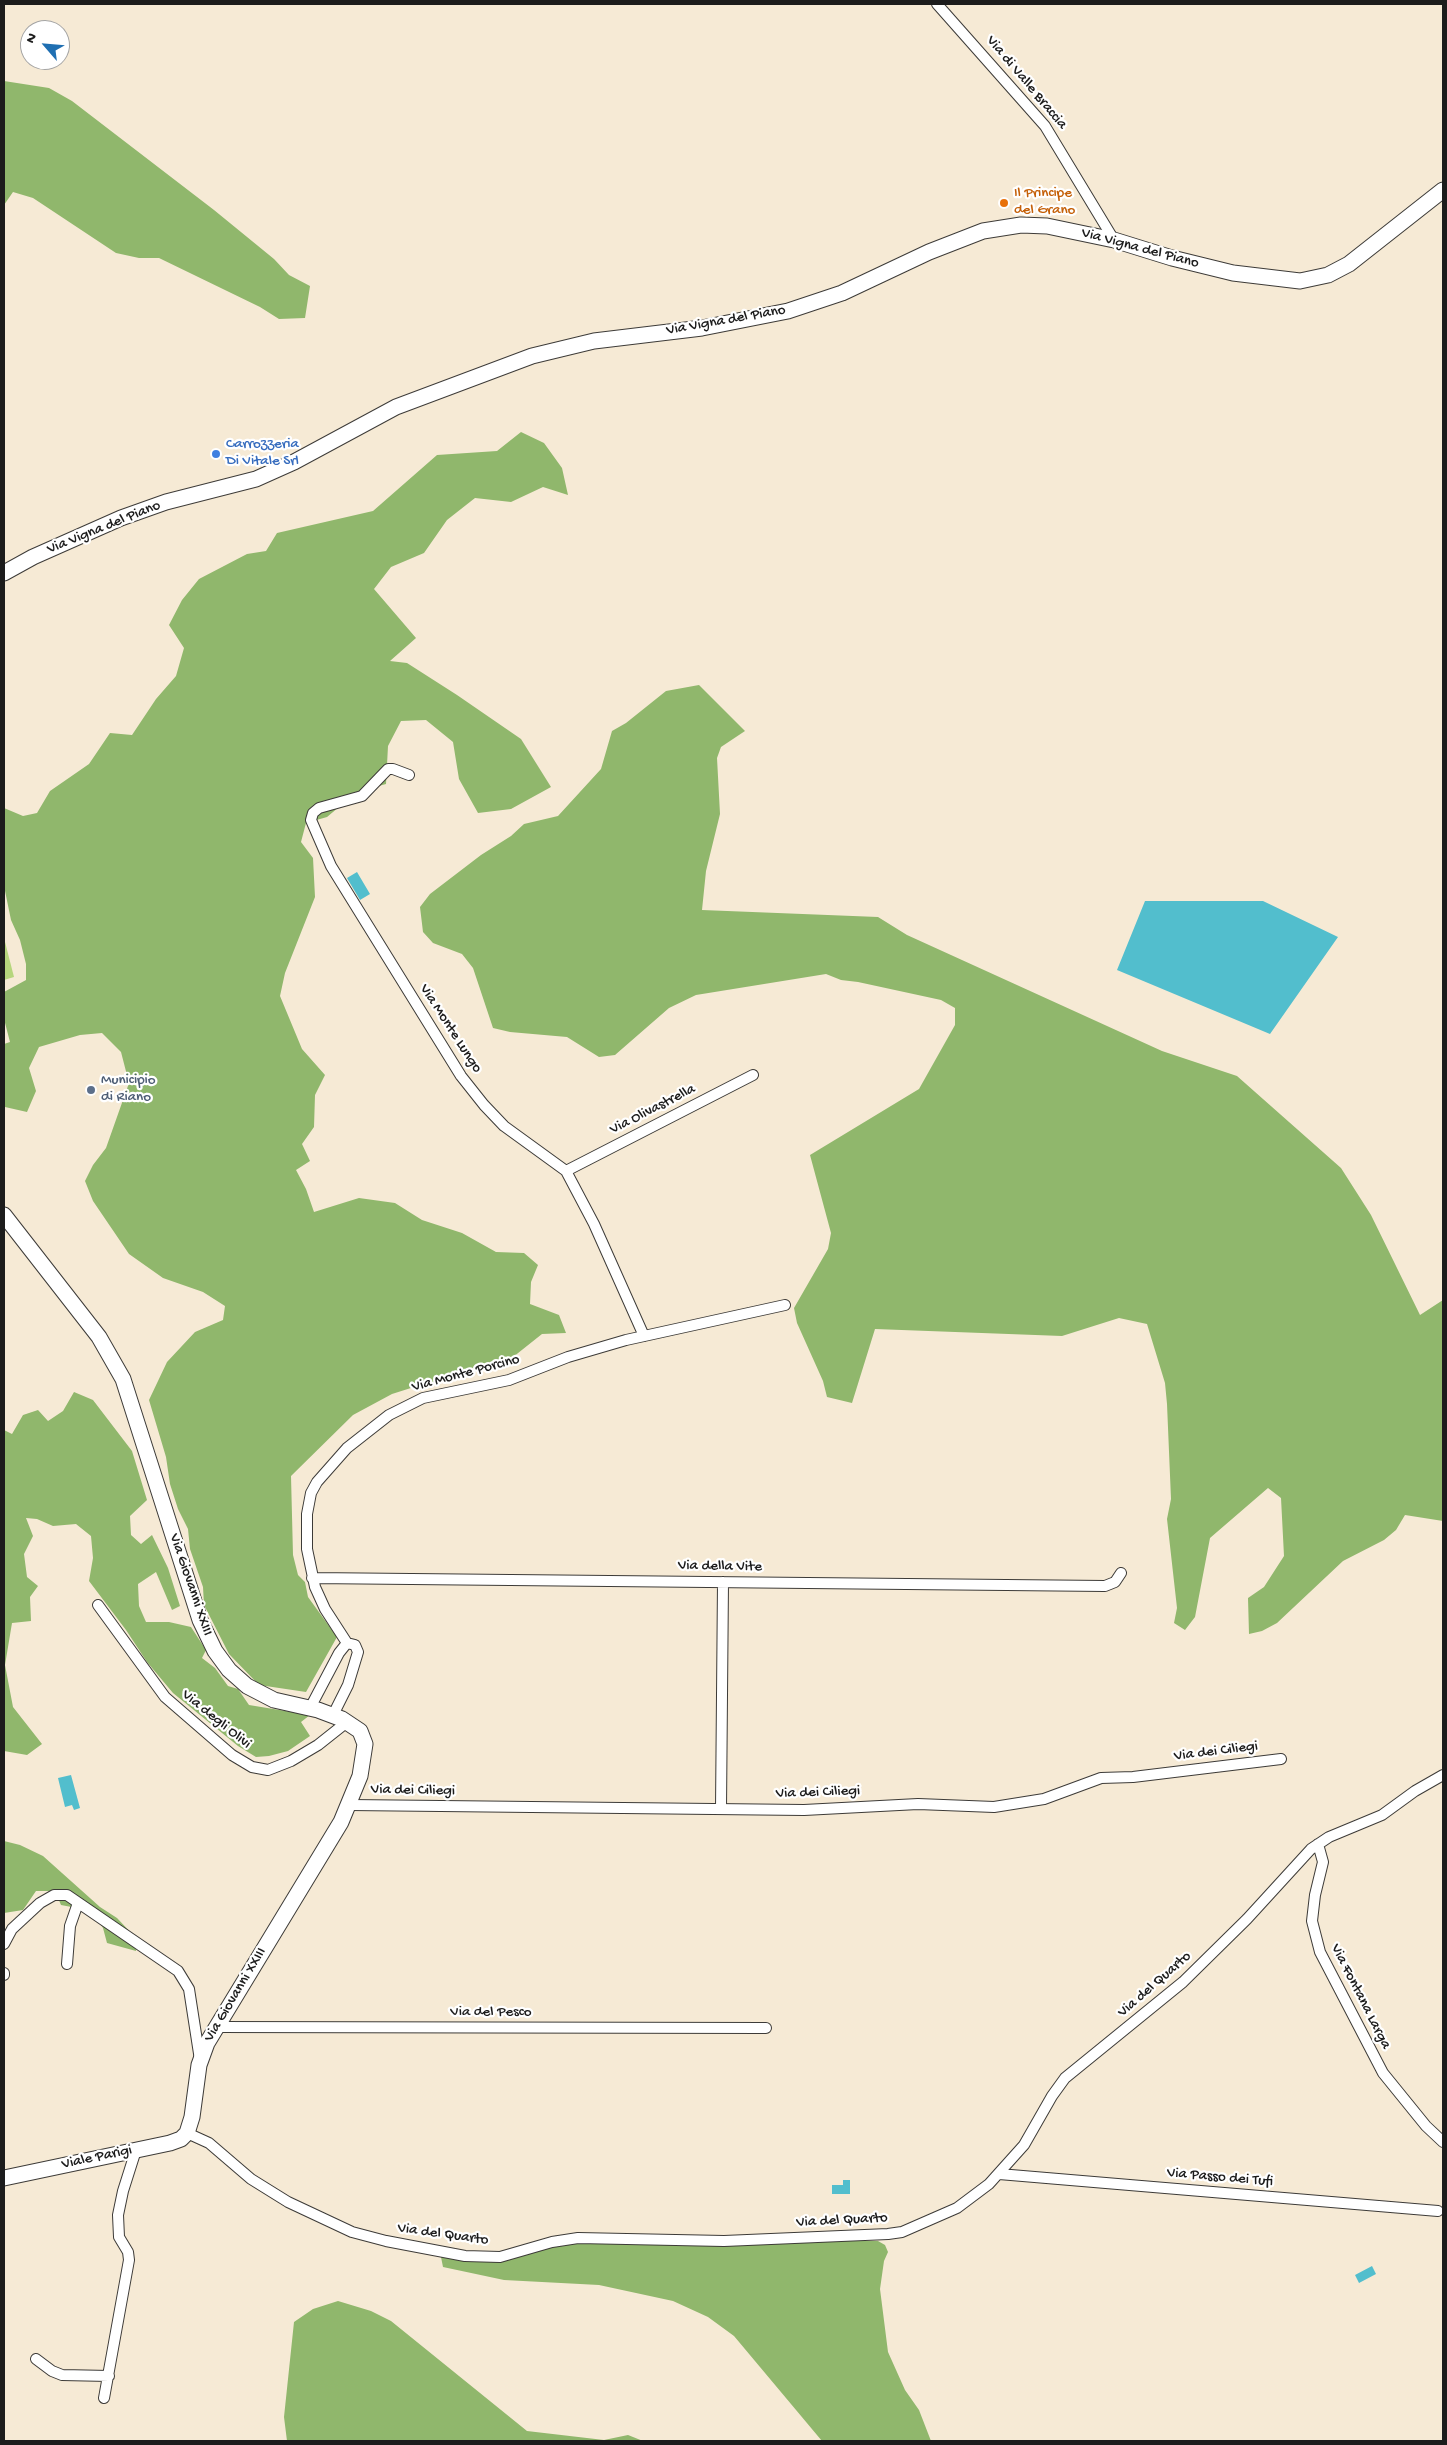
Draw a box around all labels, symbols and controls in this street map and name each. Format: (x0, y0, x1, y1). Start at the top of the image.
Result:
north arrow (20, 20, 70, 70)
text: N (22, 30, 42, 46)
street label: Via di Valle Braccia (982, 33, 1070, 133)
place label: Il Principe del Grano (1014, 185, 1075, 220)
marker: Il Principe del Grano (998, 197, 1010, 209)
street label: Via Vigna del Piano (1079, 225, 1201, 273)
street label: Via Vigna del Piano (665, 302, 787, 340)
place label: Carrozzeria Di Vitale Srl (226, 436, 299, 471)
marker: Carrozzeria Di Vitale Srl (210, 448, 222, 460)
street label: Via Vigna del Piano (45, 497, 163, 559)
street label: Via Monte Lungo (415, 981, 485, 1077)
place label: Municipio di Riano (101, 1072, 156, 1107)
street label: Via Olivastrella (607, 1081, 699, 1139)
marker: Municipio di Riano (85, 1084, 97, 1096)
street label: Via Monte Porcino (410, 1351, 522, 1397)
street label: Via Giovanni XXIII (164, 1532, 216, 1638)
street label: Via della Vite (678, 1557, 762, 1577)
street label: Via degli Olivi (178, 1687, 254, 1753)
street label: Via dei Ciliegi (1173, 1738, 1259, 1766)
street label: Via dei Ciliegi (371, 1781, 455, 1801)
street label: Via dei Ciliegi (776, 1783, 860, 1803)
street label: Via Fontana Larga (1326, 1941, 1394, 2053)
street label: Via Giovanni XXIII (201, 1945, 271, 2045)
street label: Via del Quarto (1115, 1948, 1195, 2022)
street label: Via del Pesco (450, 2004, 532, 2022)
street label: Viale Parigi (60, 2142, 134, 2174)
street label: Via Passo dei Tufi (1166, 2164, 1274, 2192)
street label: Via del Quarto (796, 2210, 888, 2232)
street label: Via del Quarto (396, 2220, 490, 2250)

